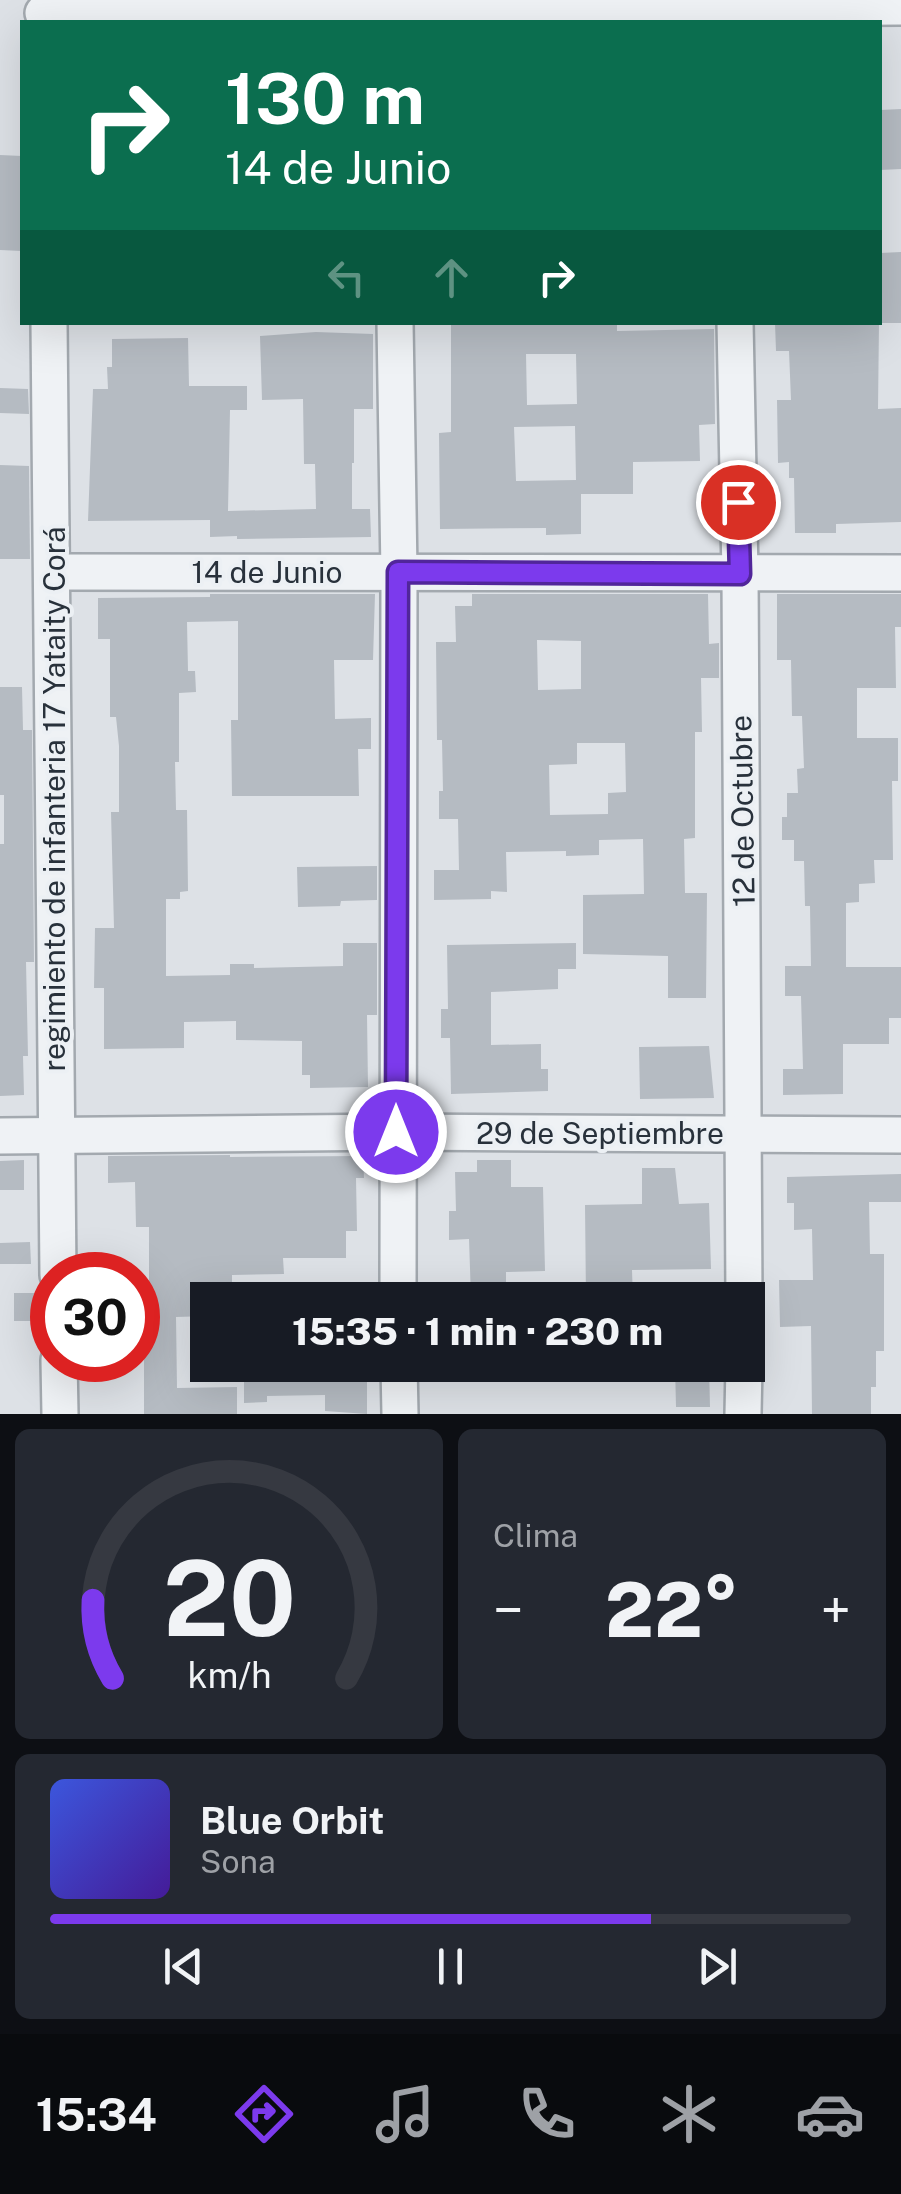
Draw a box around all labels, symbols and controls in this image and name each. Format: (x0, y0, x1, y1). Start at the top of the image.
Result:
text: 130 m (225, 57, 425, 140)
icon: right (60, 60, 190, 190)
text: 14 de Junio (225, 141, 451, 194)
icon: left (319, 250, 374, 305)
icon: ahead (424, 250, 479, 305)
icon: right (529, 250, 584, 305)
pin (696, 460, 781, 545)
icon: arrive (711, 475, 766, 530)
street label: regimiento de infanteria 17 Yataity Corá (36, 526, 72, 1072)
street label: 14 de Junio (192, 554, 342, 590)
street label: 12 de Octubre (722, 715, 762, 907)
position arrow (344, 1080, 448, 1184)
street label: 29 de Septiembre (476, 1115, 724, 1151)
speed limit sign: 30 (30, 1252, 160, 1382)
text: 15:35 · 1 min · 230 m (292, 1309, 663, 1354)
text: Clima (493, 1517, 578, 1554)
text: 20 (162, 1537, 296, 1659)
text: 22° (605, 1566, 739, 1654)
text: − (493, 1578, 524, 1642)
text: + (821, 1578, 851, 1642)
text: km/h (187, 1654, 271, 1696)
text: Blue Orbit (200, 1798, 384, 1843)
text: Sona (200, 1843, 276, 1880)
icon: previous (156, 1939, 211, 1994)
icon: pause (423, 1939, 478, 1994)
icon: next (690, 1939, 745, 1994)
icon: directions (229, 2079, 299, 2149)
icon: music (370, 2079, 440, 2149)
icon: phone (512, 2079, 582, 2149)
icon: climate (654, 2079, 724, 2149)
icon: car (795, 2079, 865, 2149)
text: 15:34 (36, 2088, 157, 2141)

